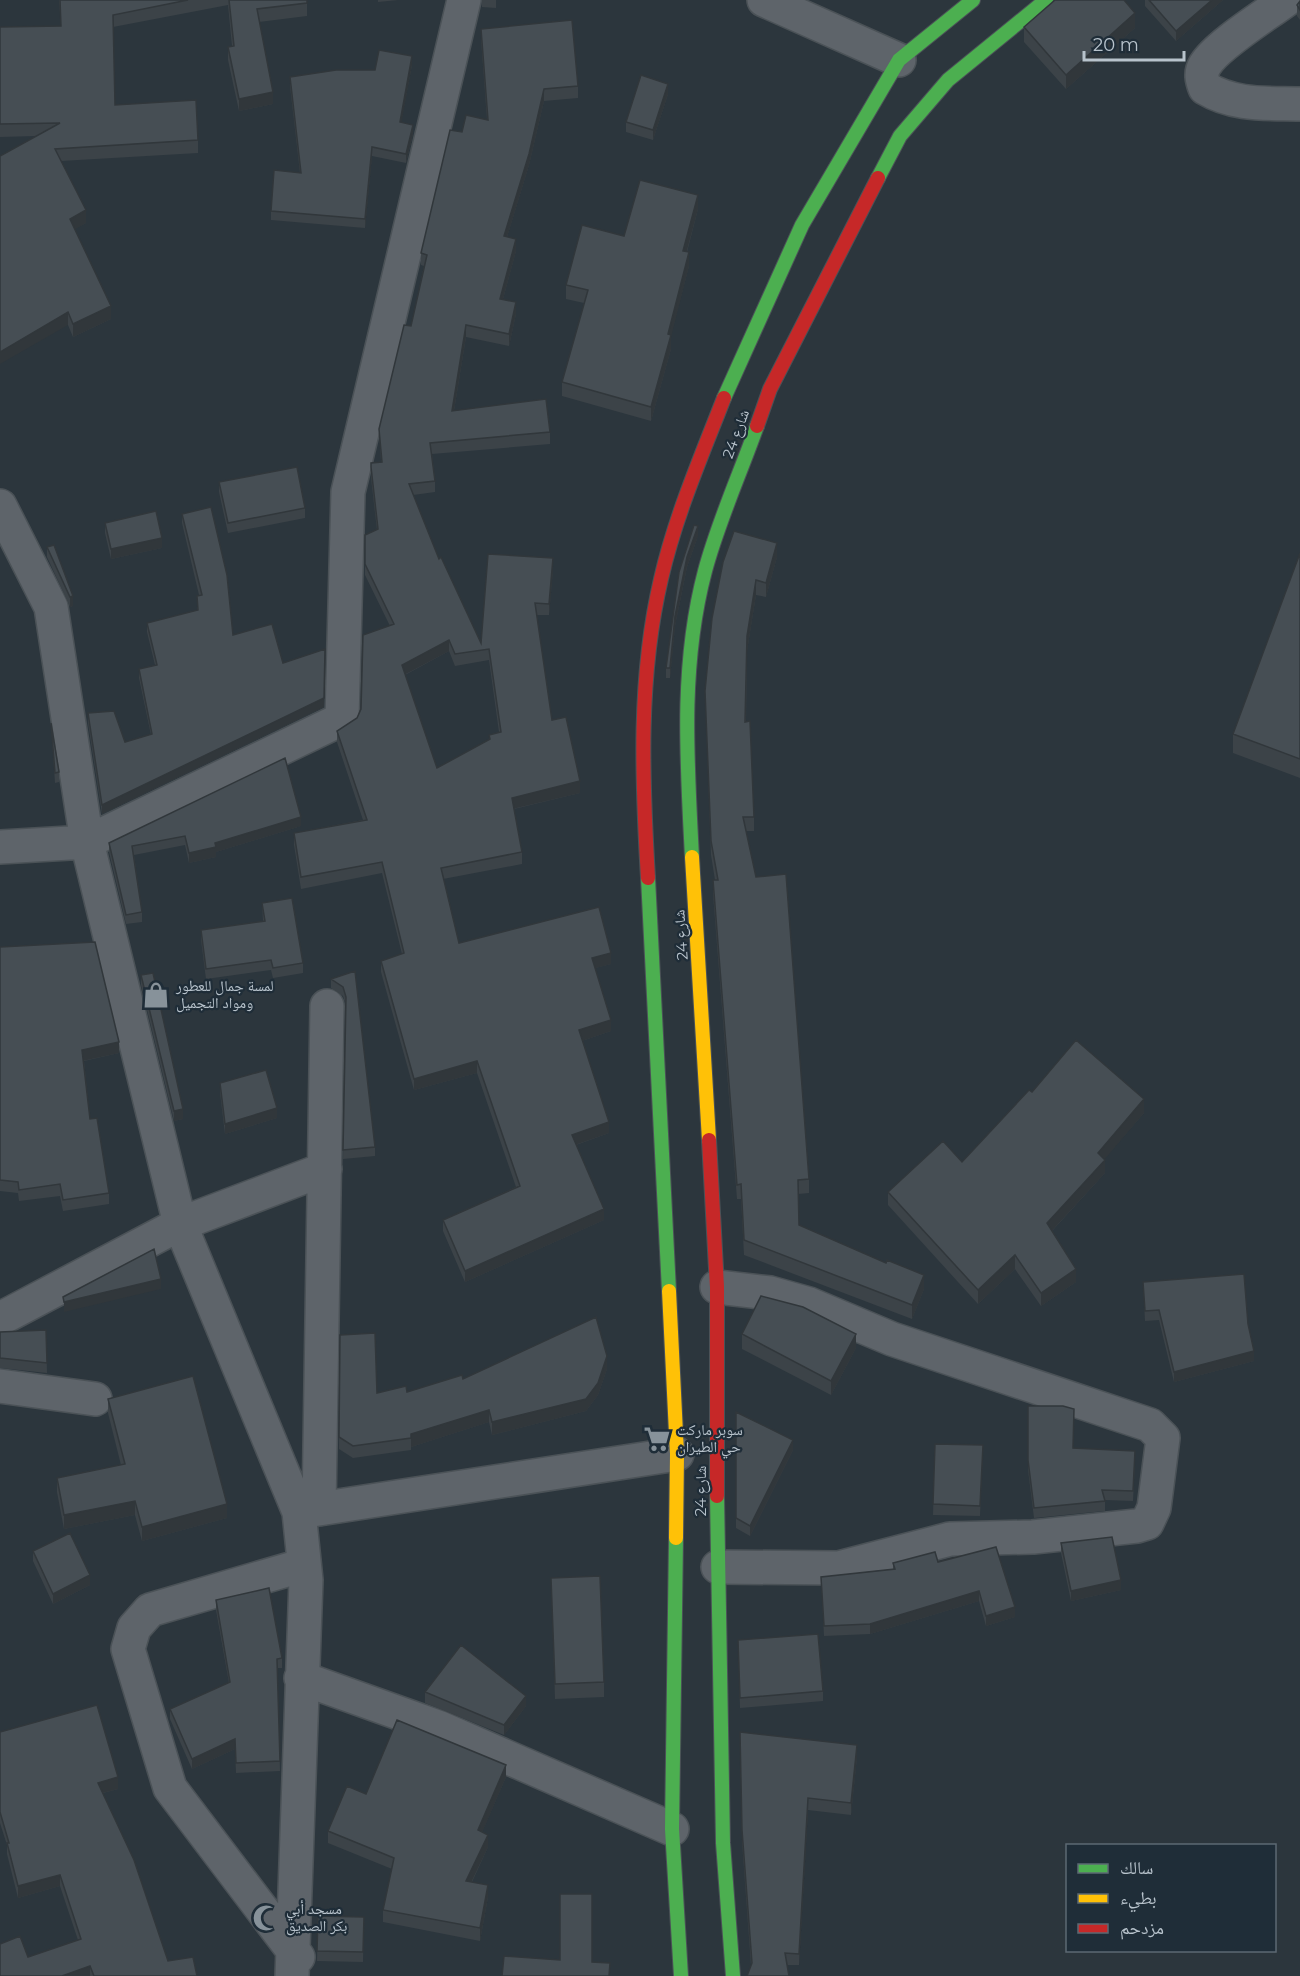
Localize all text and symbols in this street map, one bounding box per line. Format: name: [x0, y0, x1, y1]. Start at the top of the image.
scale bar: [1084, 24, 1184, 62]
text: 20 m: [1093, 34, 1139, 56]
street label: شارع 24: [718, 407, 754, 461]
street label: شارع 24: [669, 909, 693, 961]
place label: لمسة جمال للعطور ومواد التجميل: [175, 976, 274, 1013]
shop icon: لمسة جمال للعطور ومواد التجميل: [141, 980, 171, 1010]
place label: سوبر ماركت حي الطيران: [677, 1420, 743, 1459]
supermarket icon: سوبر ماركت حي الطيران: [642, 1424, 672, 1454]
street label: شارع 24: [691, 1466, 711, 1516]
legend: [1066, 1844, 1276, 1952]
text: سالك: [1120, 1857, 1153, 1879]
text: بطيء: [1120, 1887, 1157, 1913]
place label: مسجد أبي بكر الصديق: [286, 1899, 347, 1936]
mosque icon: مسجد أبي بكر الصديق: [251, 1903, 281, 1933]
text: مزدحم: [1120, 1917, 1164, 1940]

